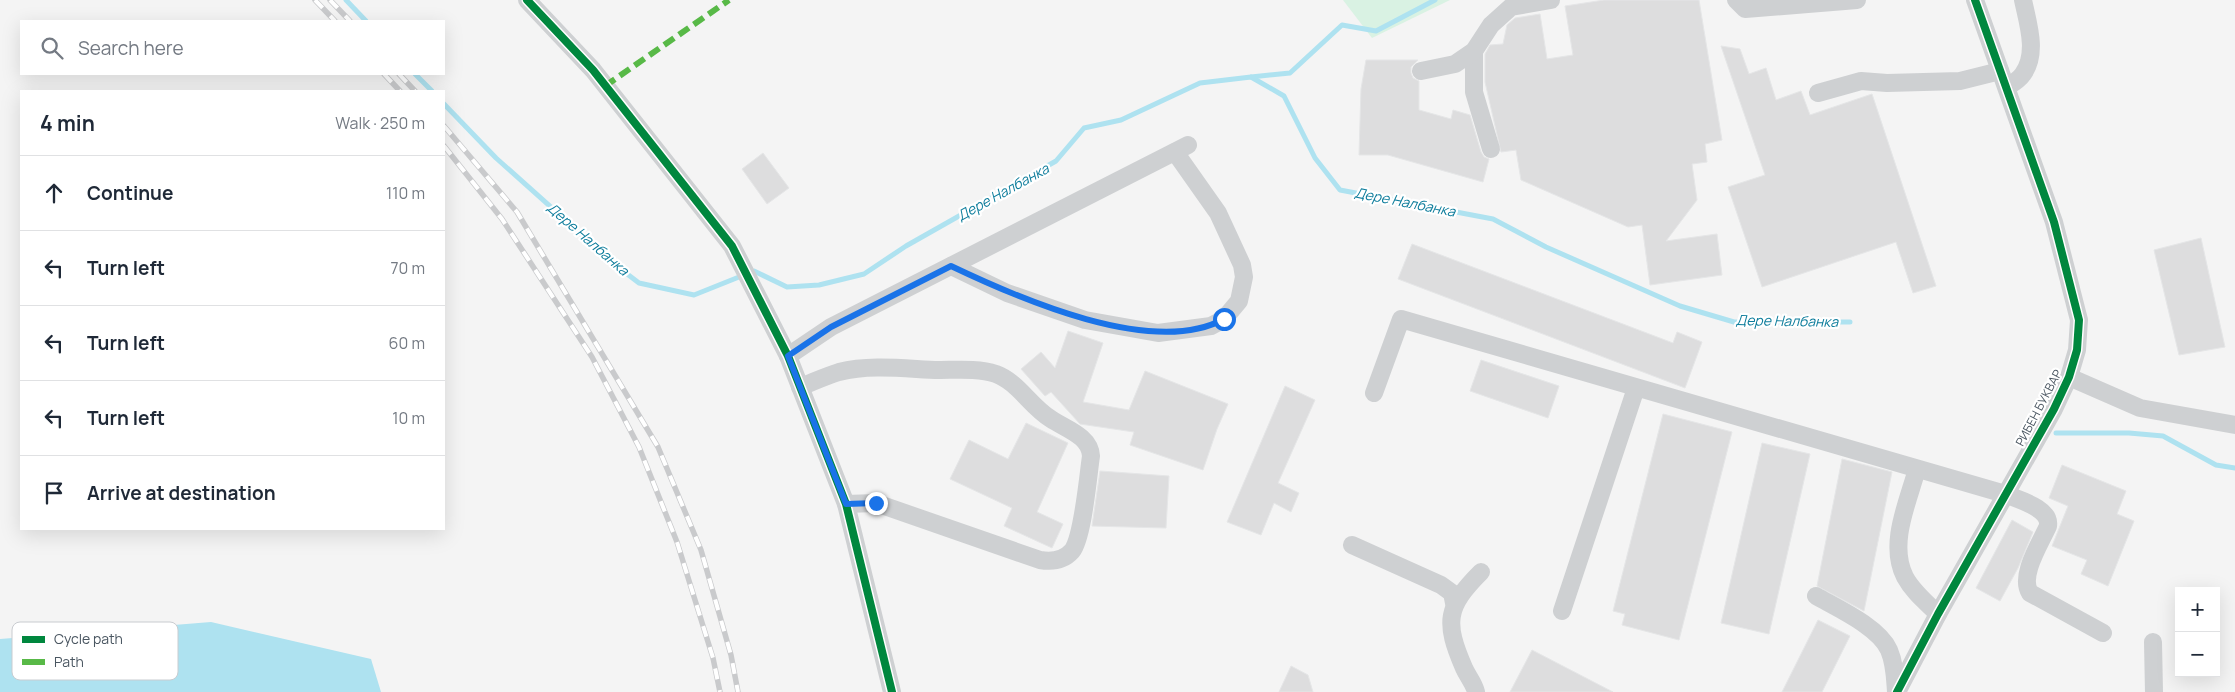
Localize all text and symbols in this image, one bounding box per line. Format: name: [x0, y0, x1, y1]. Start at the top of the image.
search box: [20, 20, 445, 75]
icon: search: [38, 34, 66, 62]
text: Search here: [78, 35, 184, 61]
text: 4 min: [40, 109, 95, 137]
text: Walk · 250 m: [335, 112, 425, 134]
water label: Дере Налбанка: [953, 158, 1053, 225]
icon: ahead: [40, 179, 68, 207]
text: Continue: [87, 180, 173, 206]
text: 110 m: [386, 182, 425, 204]
water label: Дере Налбанка: [1353, 182, 1458, 221]
water label: Дере Налбанка: [544, 198, 634, 280]
icon: left: [40, 254, 68, 282]
text: Turn left: [87, 255, 165, 281]
text: 70 m: [390, 257, 425, 279]
route start: [1213, 308, 1236, 331]
water label: Дере Налбанка: [1736, 310, 1839, 331]
icon: left: [40, 329, 68, 357]
text: Turn left: [87, 330, 165, 356]
text: 60 m: [389, 332, 425, 354]
street label: РИБЕН БУКВАР: [2011, 367, 2066, 449]
icon: left: [40, 404, 68, 432]
text: Turn left: [87, 405, 165, 431]
text: 10 m: [392, 407, 425, 429]
icon: arrive: [40, 479, 68, 507]
text: Arrive at destination: [87, 480, 276, 506]
route end: [865, 492, 888, 515]
map controls: [2175, 587, 2220, 677]
button: +: [2175, 587, 2220, 632]
legend: [12, 622, 178, 680]
text: Cycle path: [54, 629, 123, 648]
button: −: [2175, 632, 2220, 677]
text: Path: [54, 652, 84, 671]

